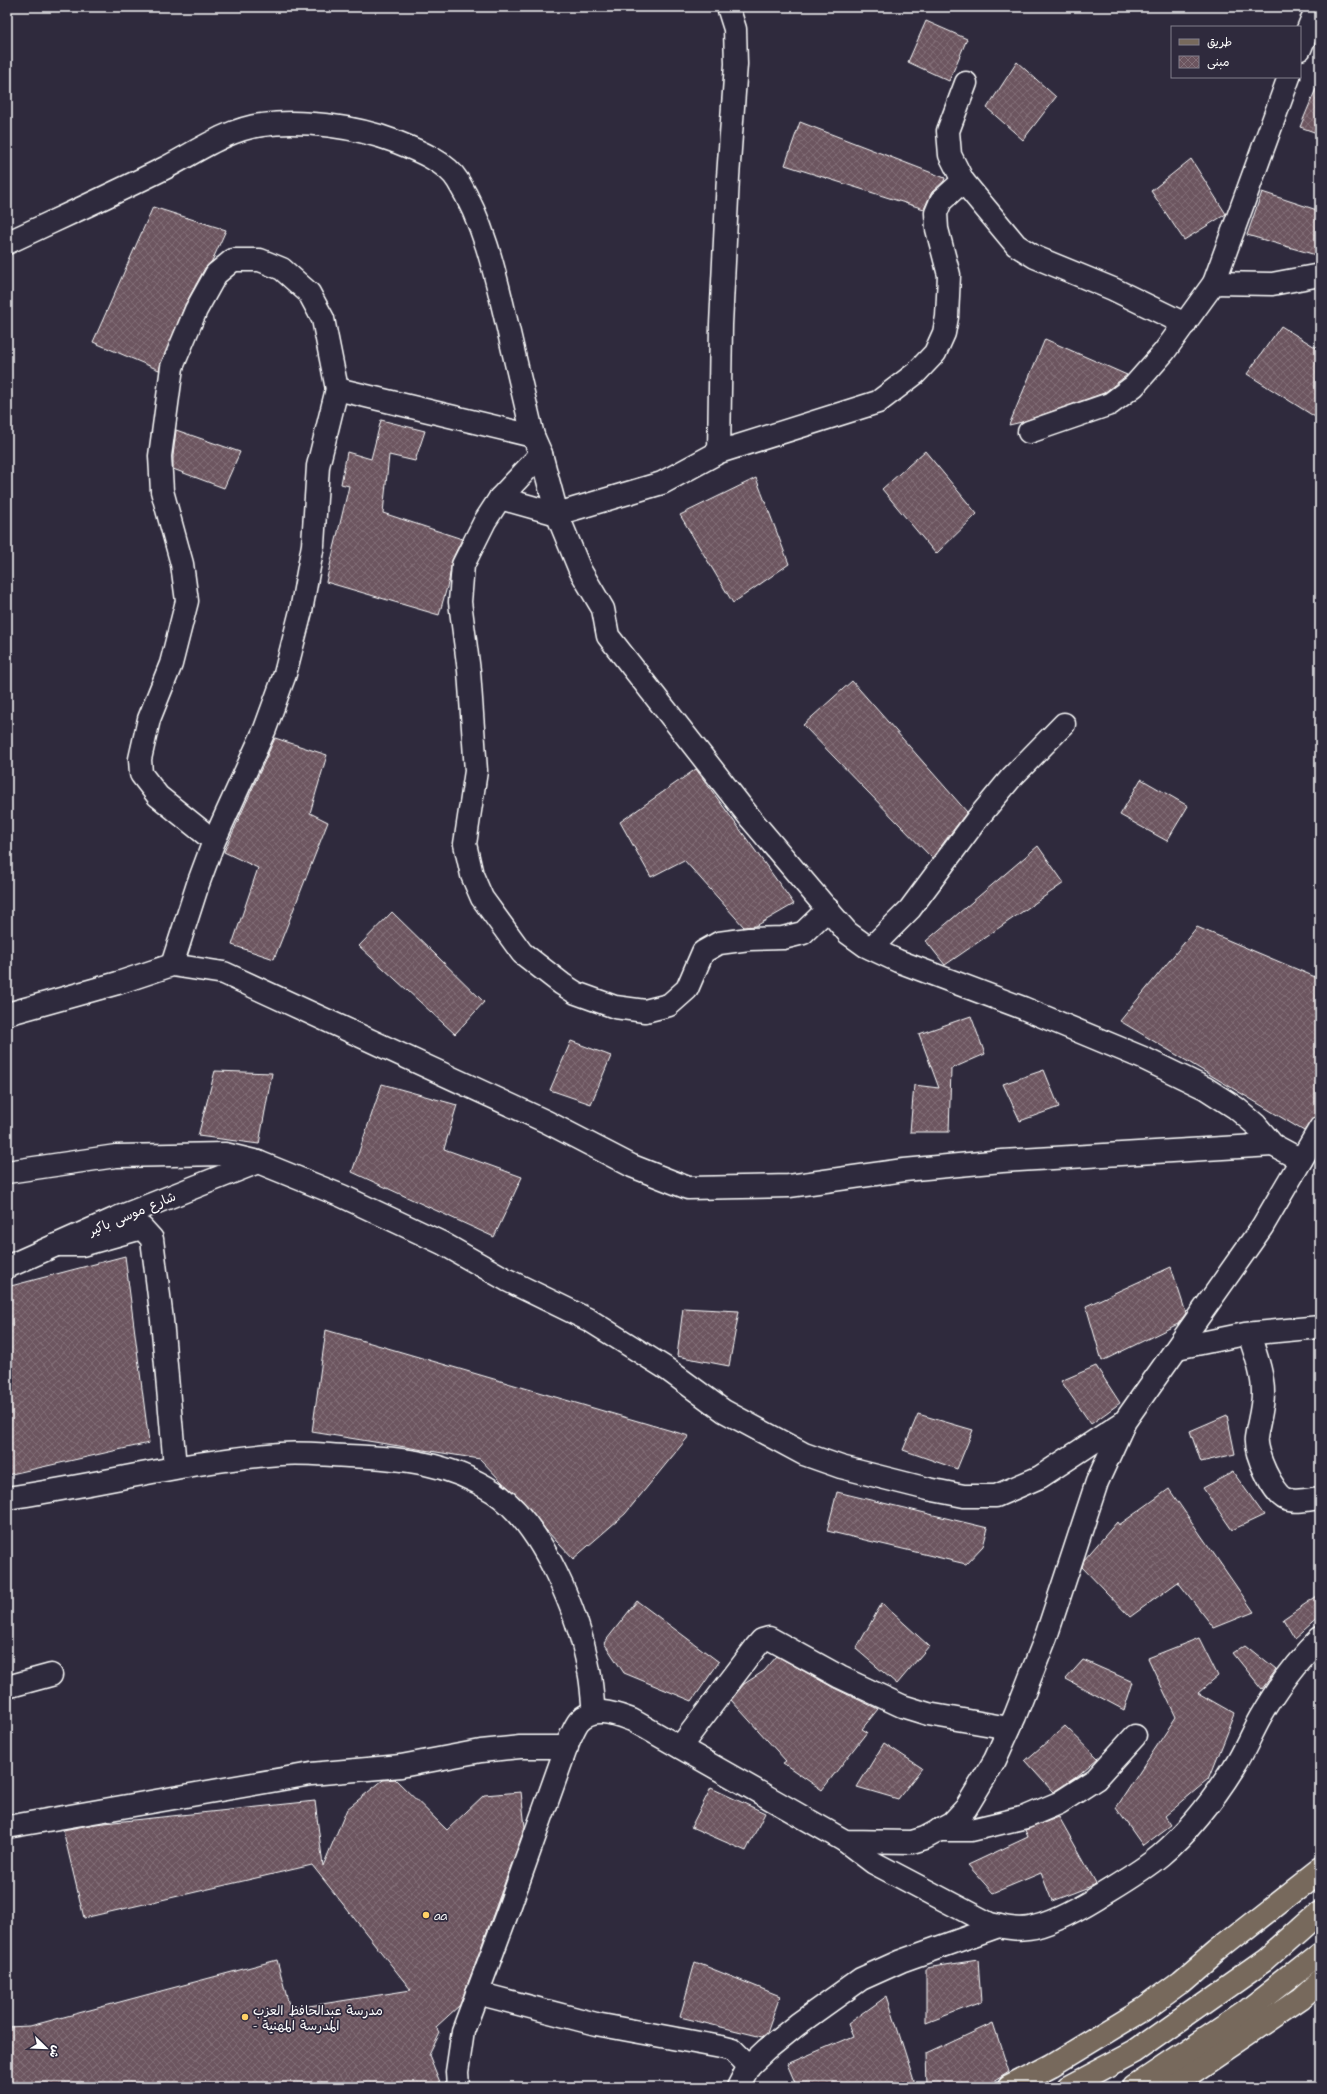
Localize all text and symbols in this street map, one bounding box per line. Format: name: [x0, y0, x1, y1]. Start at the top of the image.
legend: [1171, 26, 1301, 78]
text: طريق: [1207, 34, 1232, 51]
text: مبنى: [1207, 54, 1230, 71]
street label: شارع موسى باكير: [85, 1188, 179, 1241]
place label: aa: [434, 1907, 448, 1925]
marker: aa: [421, 1910, 431, 1920]
place label: مدرسة عبدالحافظ العزب - المدرسة المهنية: [253, 2002, 383, 2035]
marker: مدرسة عبدالحافظ العزب - المدرسة المهنية: [240, 2012, 250, 2022]
north arrow: [26, 2028, 66, 2068]
text: ش: [45, 2043, 64, 2060]

